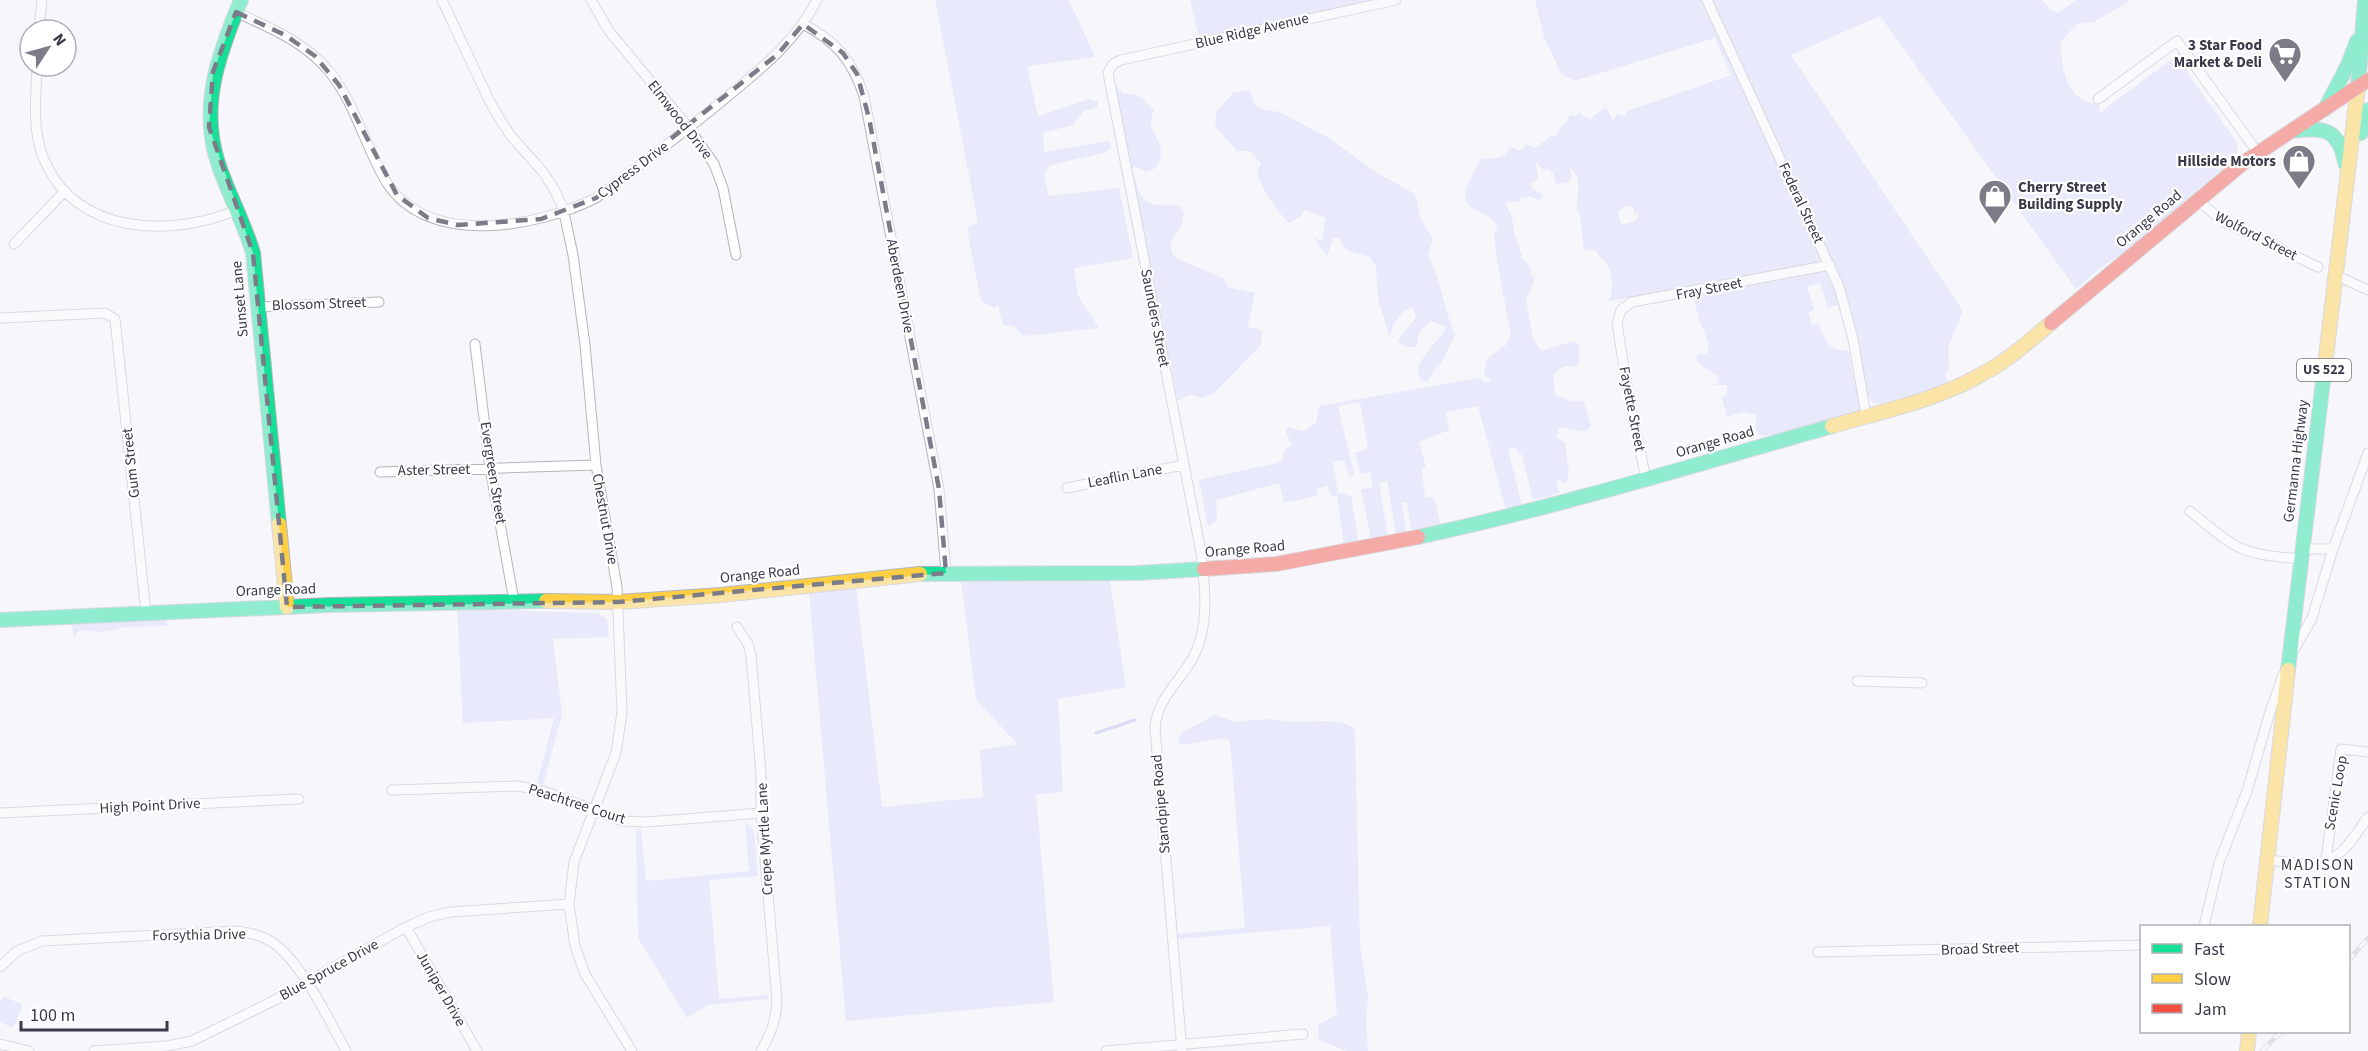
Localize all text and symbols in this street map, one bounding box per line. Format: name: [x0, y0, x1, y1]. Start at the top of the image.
street label: Blue Ridge Avenue: [1193, 8, 1311, 54]
north arrow: [18, 18, 78, 78]
text: N: [47, 29, 71, 51]
place label: 3 Star Food Market & Deli: [2174, 35, 2262, 73]
supermarket icon: 3 Star Food Market & Deli: [2267, 36, 2303, 83]
street label: Elmwood Drive: [642, 76, 718, 164]
street label: Cypress Drive: [593, 136, 673, 204]
shop icon: Hillside Motors: [2281, 143, 2317, 190]
place label: Hillside Motors: [2177, 151, 2276, 172]
street label: Federal Street: [1773, 159, 1829, 247]
place label: Cherry Street Building Supply: [2018, 177, 2123, 215]
shop icon: Cherry Street Building Supply: [1977, 178, 2013, 225]
street label: Orange Road: [2111, 185, 2187, 253]
street label: Wolford Street: [2211, 206, 2301, 266]
street label: Aberdeen Drive: [881, 237, 919, 335]
street label: Sunset Lane: [226, 260, 254, 338]
street label: Saunders Street: [1135, 267, 1175, 369]
street label: Fray Street: [1674, 272, 1744, 306]
street label: Blossom Street: [271, 292, 367, 316]
road number: US 522: [2297, 359, 2351, 381]
street label: Fayette Street: [1613, 365, 1651, 453]
street label: Germanna Highway: [2278, 399, 2314, 523]
street label: Evergreen Street: [475, 420, 511, 526]
street label: Orange Road: [1673, 421, 1757, 463]
street label: Gum Street: [117, 427, 145, 499]
street label: Leaflin Lane: [1086, 458, 1164, 494]
street label: Aster Street: [398, 459, 470, 481]
street label: Chestnut Drive: [587, 472, 623, 566]
street label: Orange Road: [1204, 535, 1286, 563]
street label: Orange Road: [719, 559, 801, 589]
street label: Orange Road: [235, 578, 317, 602]
street label: Standpipe Road: [1146, 754, 1176, 854]
street label: Scenic Loop: [2319, 754, 2353, 832]
street label: Peachtree Court: [526, 778, 628, 830]
street label: Crepe Myrtle Lane: [752, 782, 778, 896]
street label: High Point Drive: [99, 793, 201, 819]
district label: MADISON STATION: [2281, 854, 2355, 894]
street label: Forsythia Drive: [152, 924, 246, 946]
legend: [2140, 925, 2350, 1033]
street label: Blue Spruce Drive: [276, 934, 382, 1006]
street label: Broad Street: [1941, 937, 2019, 961]
text: Fast: [2194, 937, 2225, 962]
street label: Juniper Drive: [411, 947, 471, 1031]
text: Slow: [2194, 967, 2231, 992]
scale bar: [21, 994, 166, 1032]
text: Jam: [2194, 997, 2227, 1022]
text: 100 m: [30, 1003, 75, 1028]

